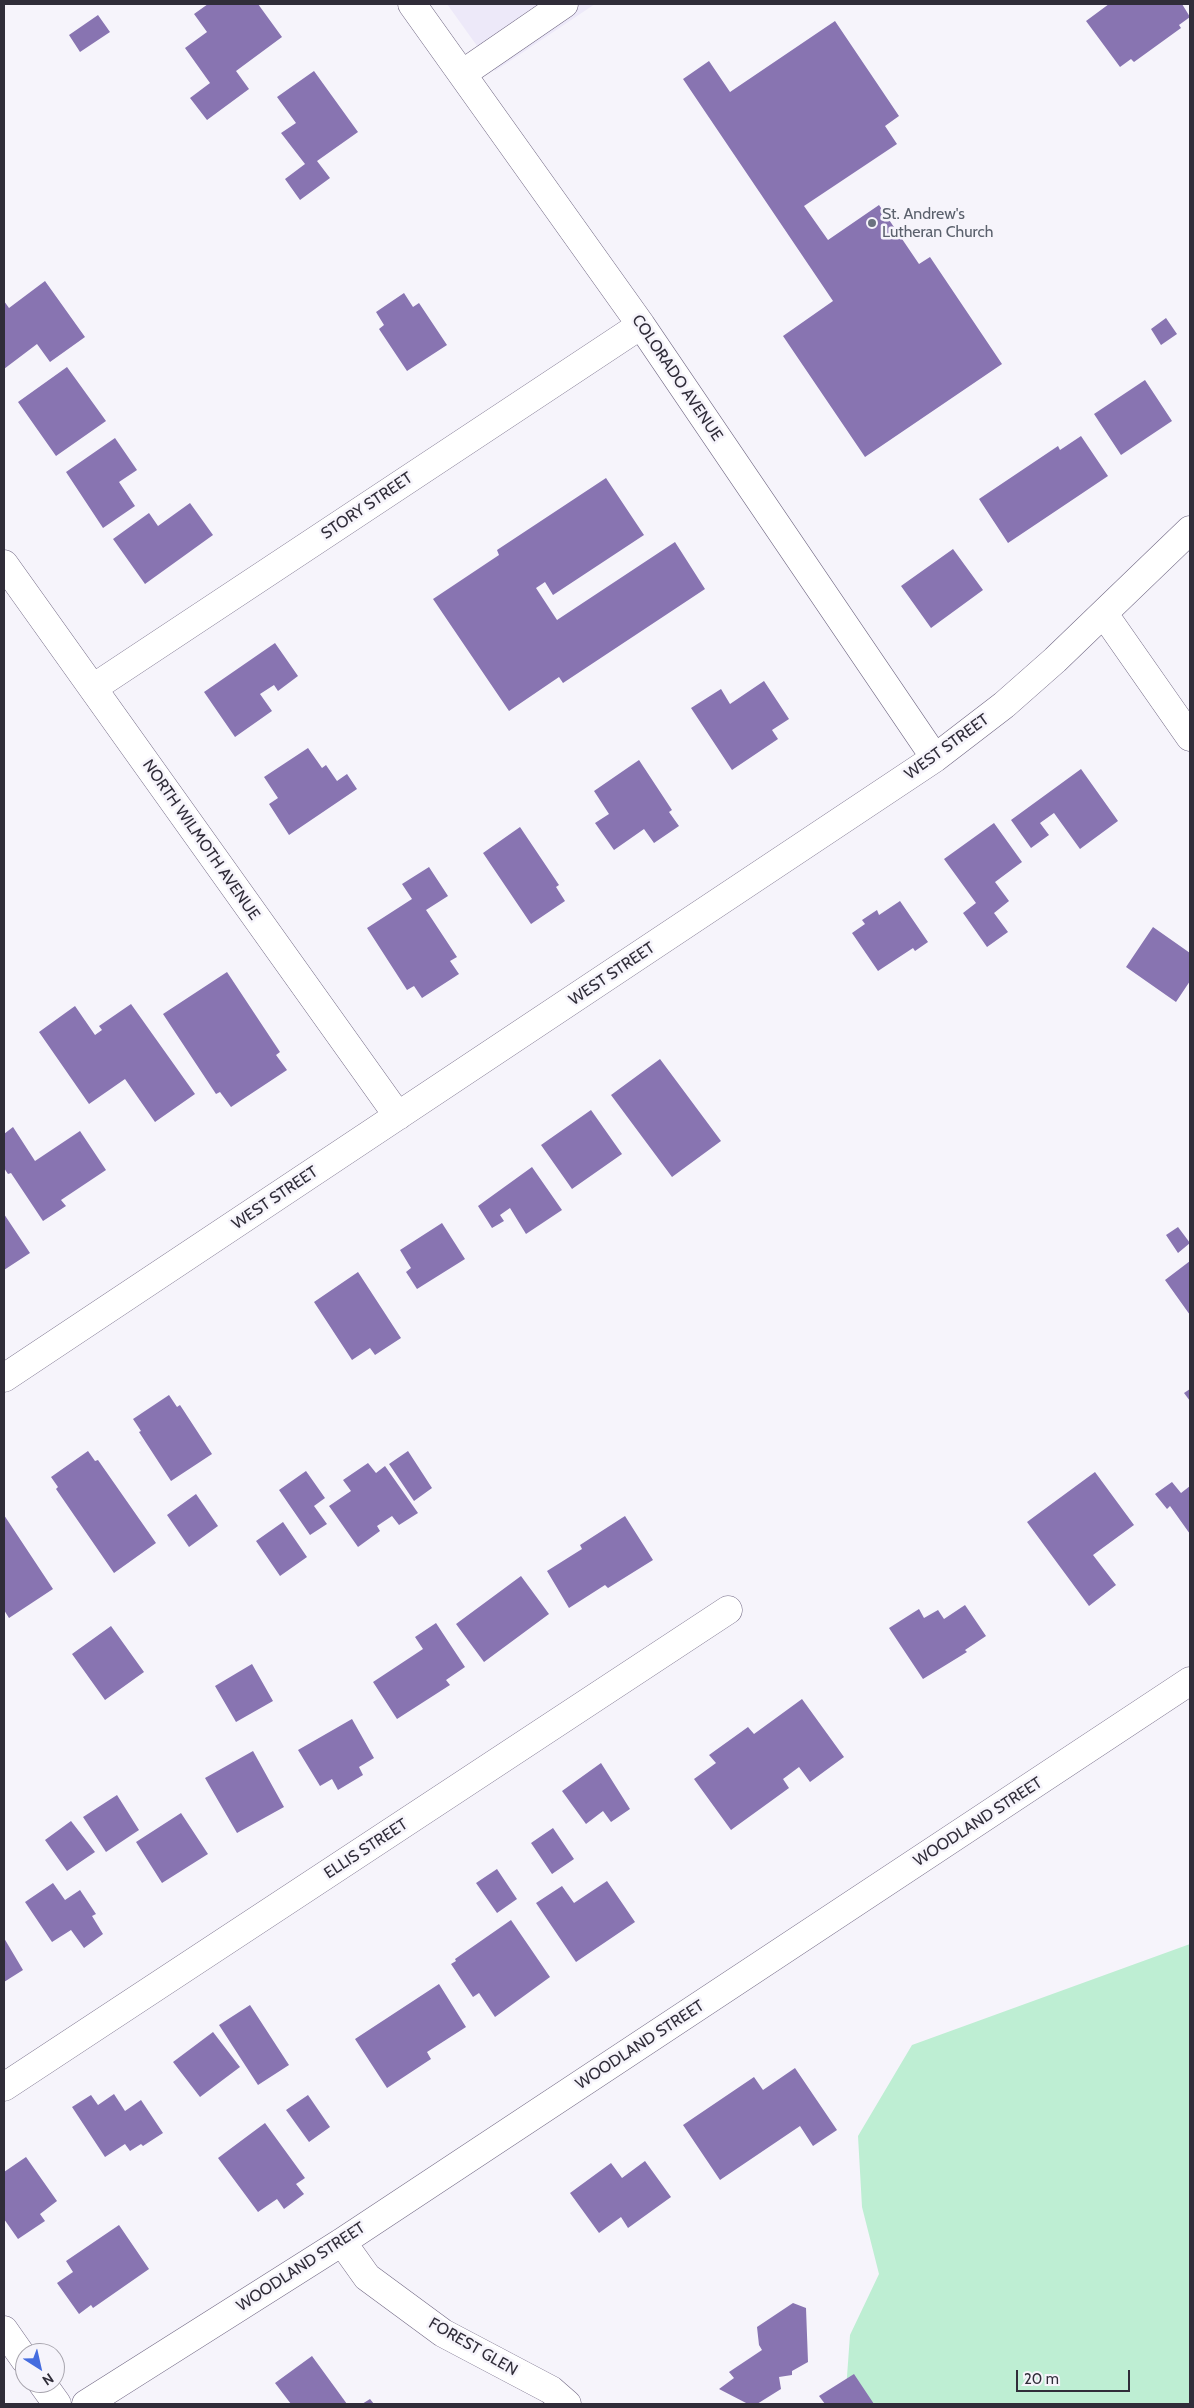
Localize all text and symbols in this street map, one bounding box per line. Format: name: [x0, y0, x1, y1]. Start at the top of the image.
place label: St. Andrew's Lutheran Church: [882, 204, 993, 242]
marker: St. Andrew's Lutheran Church: [866, 217, 878, 229]
street label: COLORADO AVENUE: [628, 311, 726, 445]
street label: STORY STREET: [318, 468, 416, 544]
street label: WEST STREET: [901, 710, 993, 784]
street label: NORTH WILMOTH AVENUE: [138, 756, 264, 924]
street label: WEST STREET: [565, 938, 659, 1010]
street label: WEST STREET: [228, 1162, 322, 1234]
street label: WOODLAND STREET: [910, 1773, 1046, 1871]
street label: ELLIS STREET: [321, 1815, 411, 1883]
street label: WOODLAND STREET: [572, 1996, 708, 2094]
street label: WOODLAND STREET: [233, 2218, 369, 2316]
street label: FOREST GLEN: [425, 2314, 521, 2380]
north arrow: [15, 2343, 65, 2393]
scale bar: [1019, 2360, 1133, 2392]
text: N: [39, 2369, 57, 2390]
text: 20 m: [1024, 2370, 1059, 2388]

